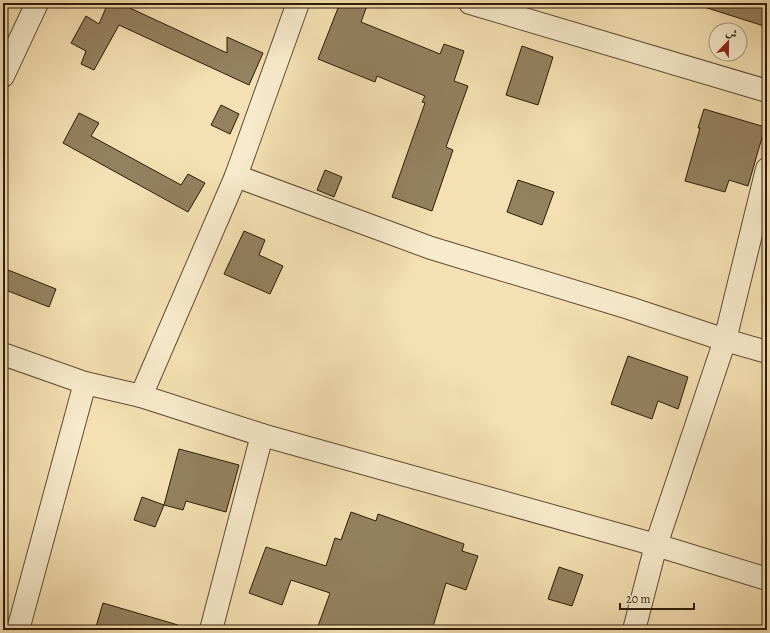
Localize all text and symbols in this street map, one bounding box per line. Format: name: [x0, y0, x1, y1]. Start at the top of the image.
north arrow: [708, 22, 748, 62]
text: ش: [724, 24, 740, 42]
scale bar: [620, 585, 694, 611]
text: 20 m: [626, 591, 650, 607]

